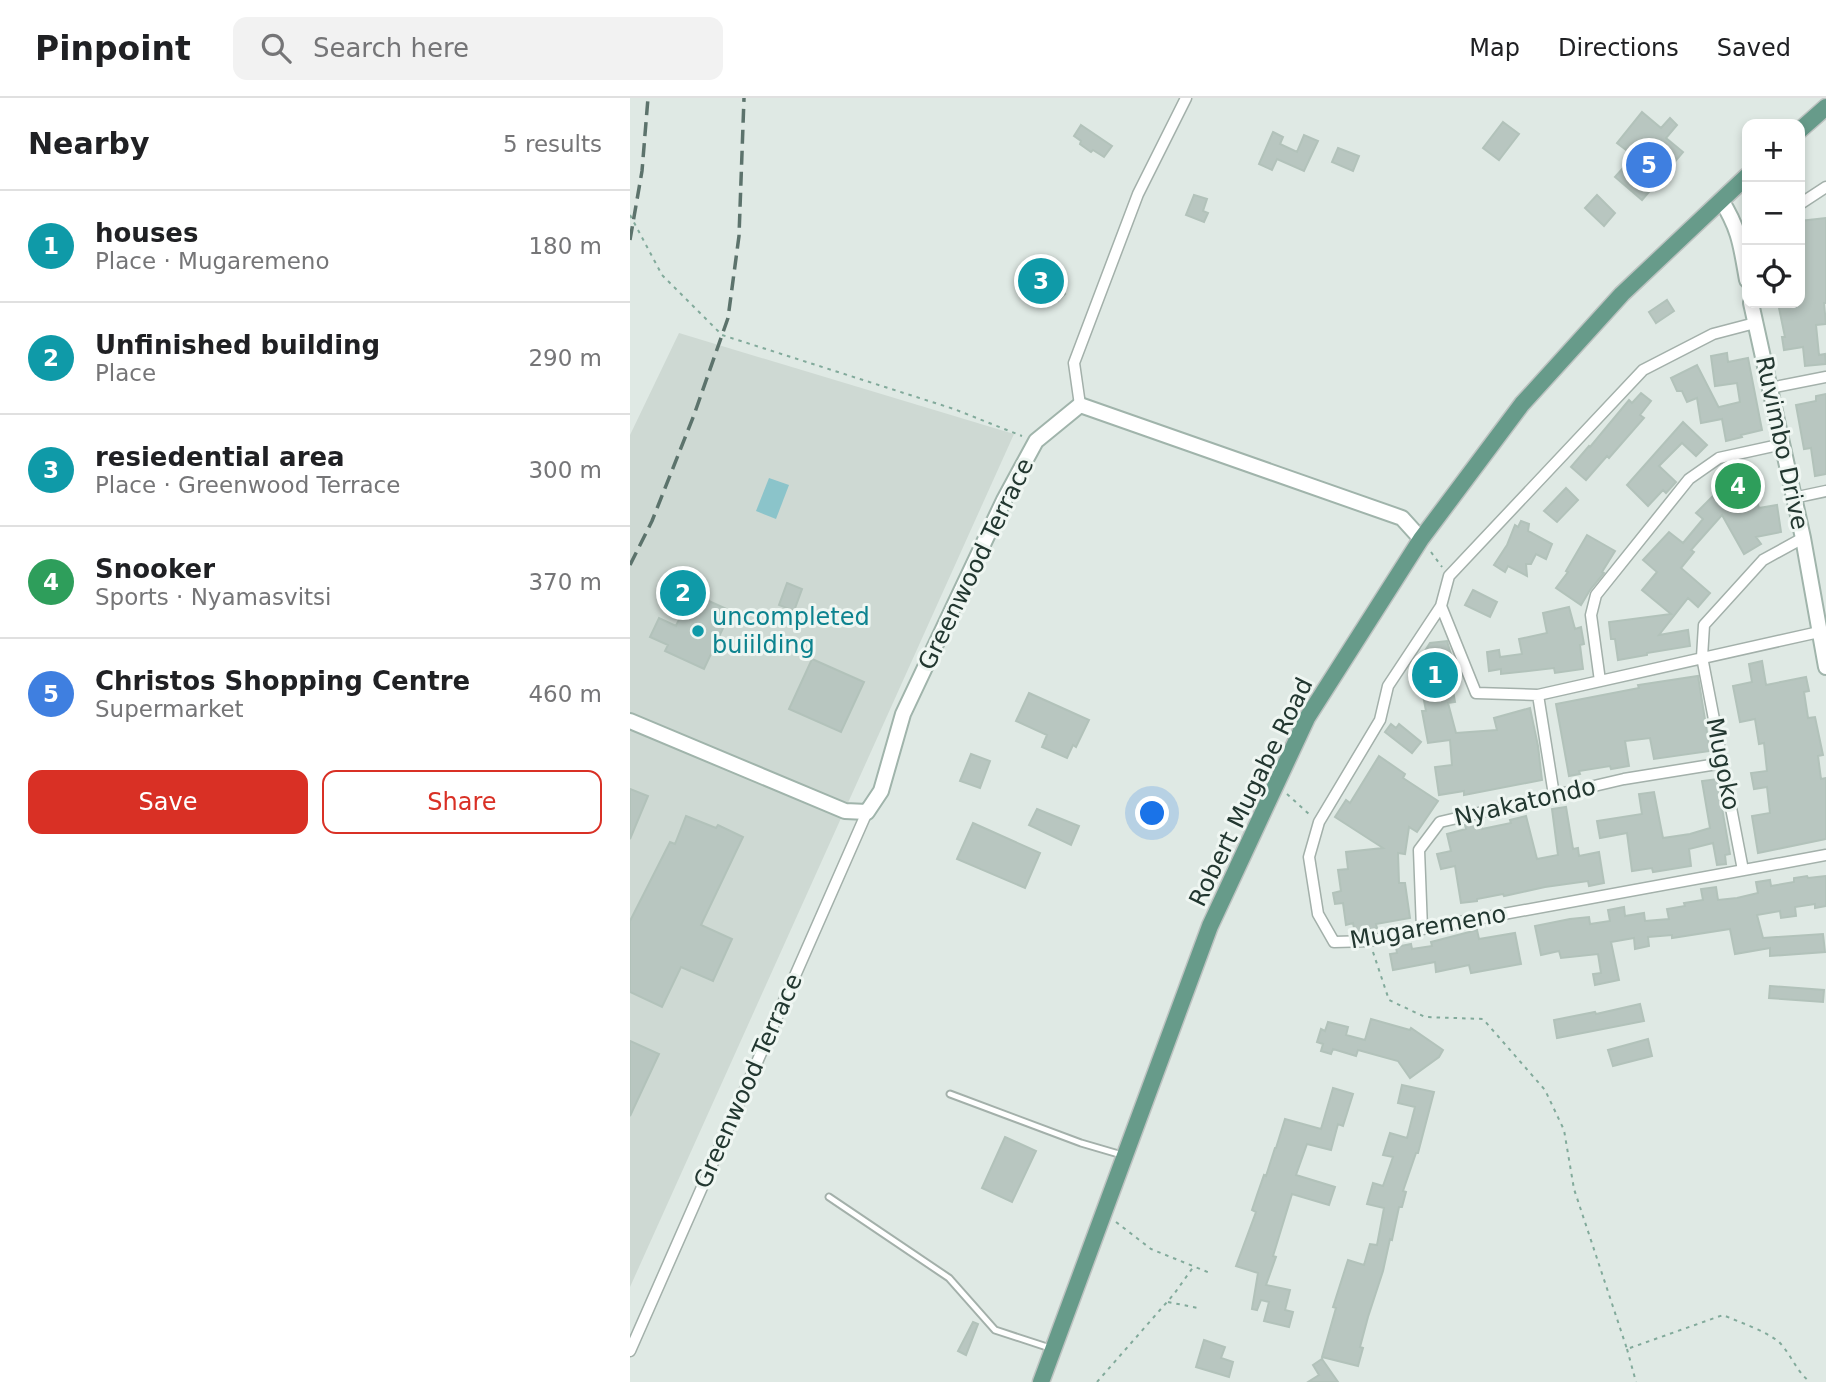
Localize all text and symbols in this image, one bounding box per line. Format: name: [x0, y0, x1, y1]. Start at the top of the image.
search box: [233, 17, 723, 80]
text: Pinpoint: [35, 29, 191, 68]
icon: search: [257, 29, 295, 67]
text: Search here: [313, 33, 469, 63]
text: Map: [1469, 34, 1520, 62]
text: Directions: [1558, 34, 1679, 62]
text: Saved: [1717, 34, 1791, 62]
map controls: [1742, 119, 1805, 308]
button: +: [1742, 119, 1805, 182]
text: Nearby: [28, 126, 150, 161]
text: 5 results: [503, 131, 602, 157]
pin: 5: [1626, 139, 1672, 191]
button: −: [1742, 182, 1805, 245]
text: houses: [95, 218, 198, 248]
text: 1: [43, 233, 59, 259]
text: 180 m: [528, 233, 602, 259]
button: locate: [1742, 245, 1805, 308]
text: Place · Mugaremeno: [95, 248, 330, 274]
pin: 3: [1018, 255, 1064, 307]
text: Unfinished building: [95, 330, 380, 360]
text: 2: [43, 345, 59, 371]
text: 290 m: [528, 345, 602, 371]
street label: Ruvimbo Drive: [1750, 354, 1814, 532]
text: Place: [95, 360, 156, 386]
text: resiedential area: [95, 442, 345, 472]
street label: Greenwood Terrace: [913, 454, 1039, 674]
text: 3: [43, 457, 59, 483]
text: 300 m: [528, 457, 602, 483]
pin: 4: [1715, 460, 1761, 512]
text: Place · Greenwood Terrace: [95, 472, 400, 498]
text: Snooker: [95, 554, 215, 584]
pin: 2: [660, 567, 706, 619]
text: 4: [43, 569, 59, 595]
text: 370 m: [528, 569, 602, 595]
text: Sports · Nyamasvitsi: [95, 584, 331, 610]
place label: uncompleted buiilding: [712, 603, 870, 659]
marker: uncompleted buiilding: [690, 623, 706, 639]
pin: 1: [1412, 649, 1458, 701]
text: Christos Shopping Centre: [95, 666, 470, 696]
street label: Robert Mugabe Road: [1183, 673, 1319, 911]
text: 5: [43, 681, 59, 707]
text: 460 m: [528, 681, 602, 707]
text: Supermarket: [95, 696, 244, 722]
street label: Mugoko: [1700, 715, 1746, 813]
button: Save: [28, 770, 308, 834]
button: Share: [322, 770, 602, 834]
street label: Nyakatondo: [1452, 772, 1598, 832]
your location: [1135, 796, 1169, 830]
street label: Mugaremeno: [1348, 899, 1508, 955]
street label: Greenwood Terrace: [688, 969, 808, 1193]

